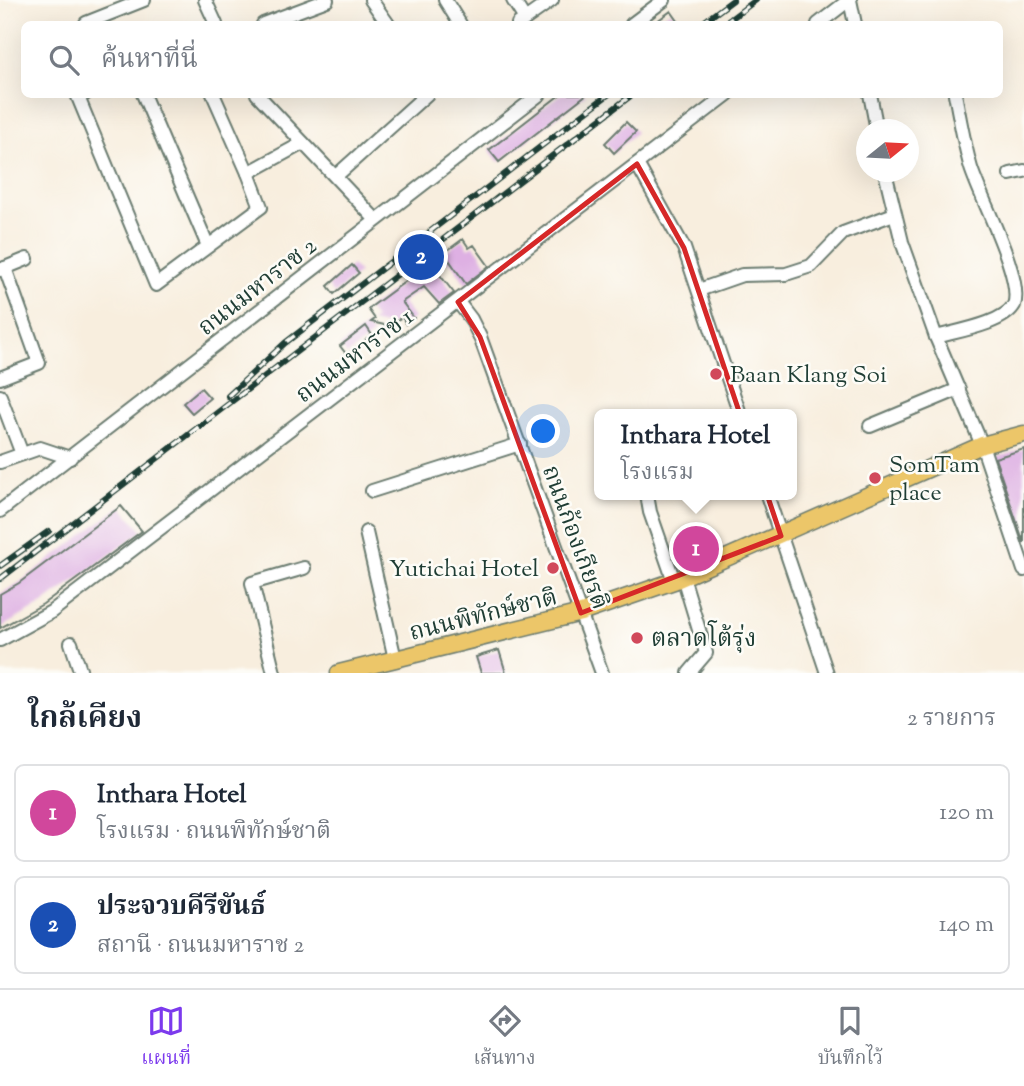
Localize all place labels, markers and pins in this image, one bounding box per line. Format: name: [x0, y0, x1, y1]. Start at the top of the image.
pin: 2: [398, 231, 444, 283]
place label: Baan Klang Soi: [730, 359, 887, 393]
marker: Baan Klang Soi: [708, 366, 724, 382]
place label: SomTam place: [889, 449, 980, 511]
marker: SomTam place: [867, 470, 883, 486]
pin: 1: [673, 523, 719, 575]
place label: Yutichai Hotel: [389, 553, 539, 587]
marker: Yutichai Hotel: [545, 560, 561, 576]
place label: ตลาดโต้รุ่ง: [651, 620, 756, 657]
marker: ตลาดโต้รุ่ง: [629, 630, 645, 646]

